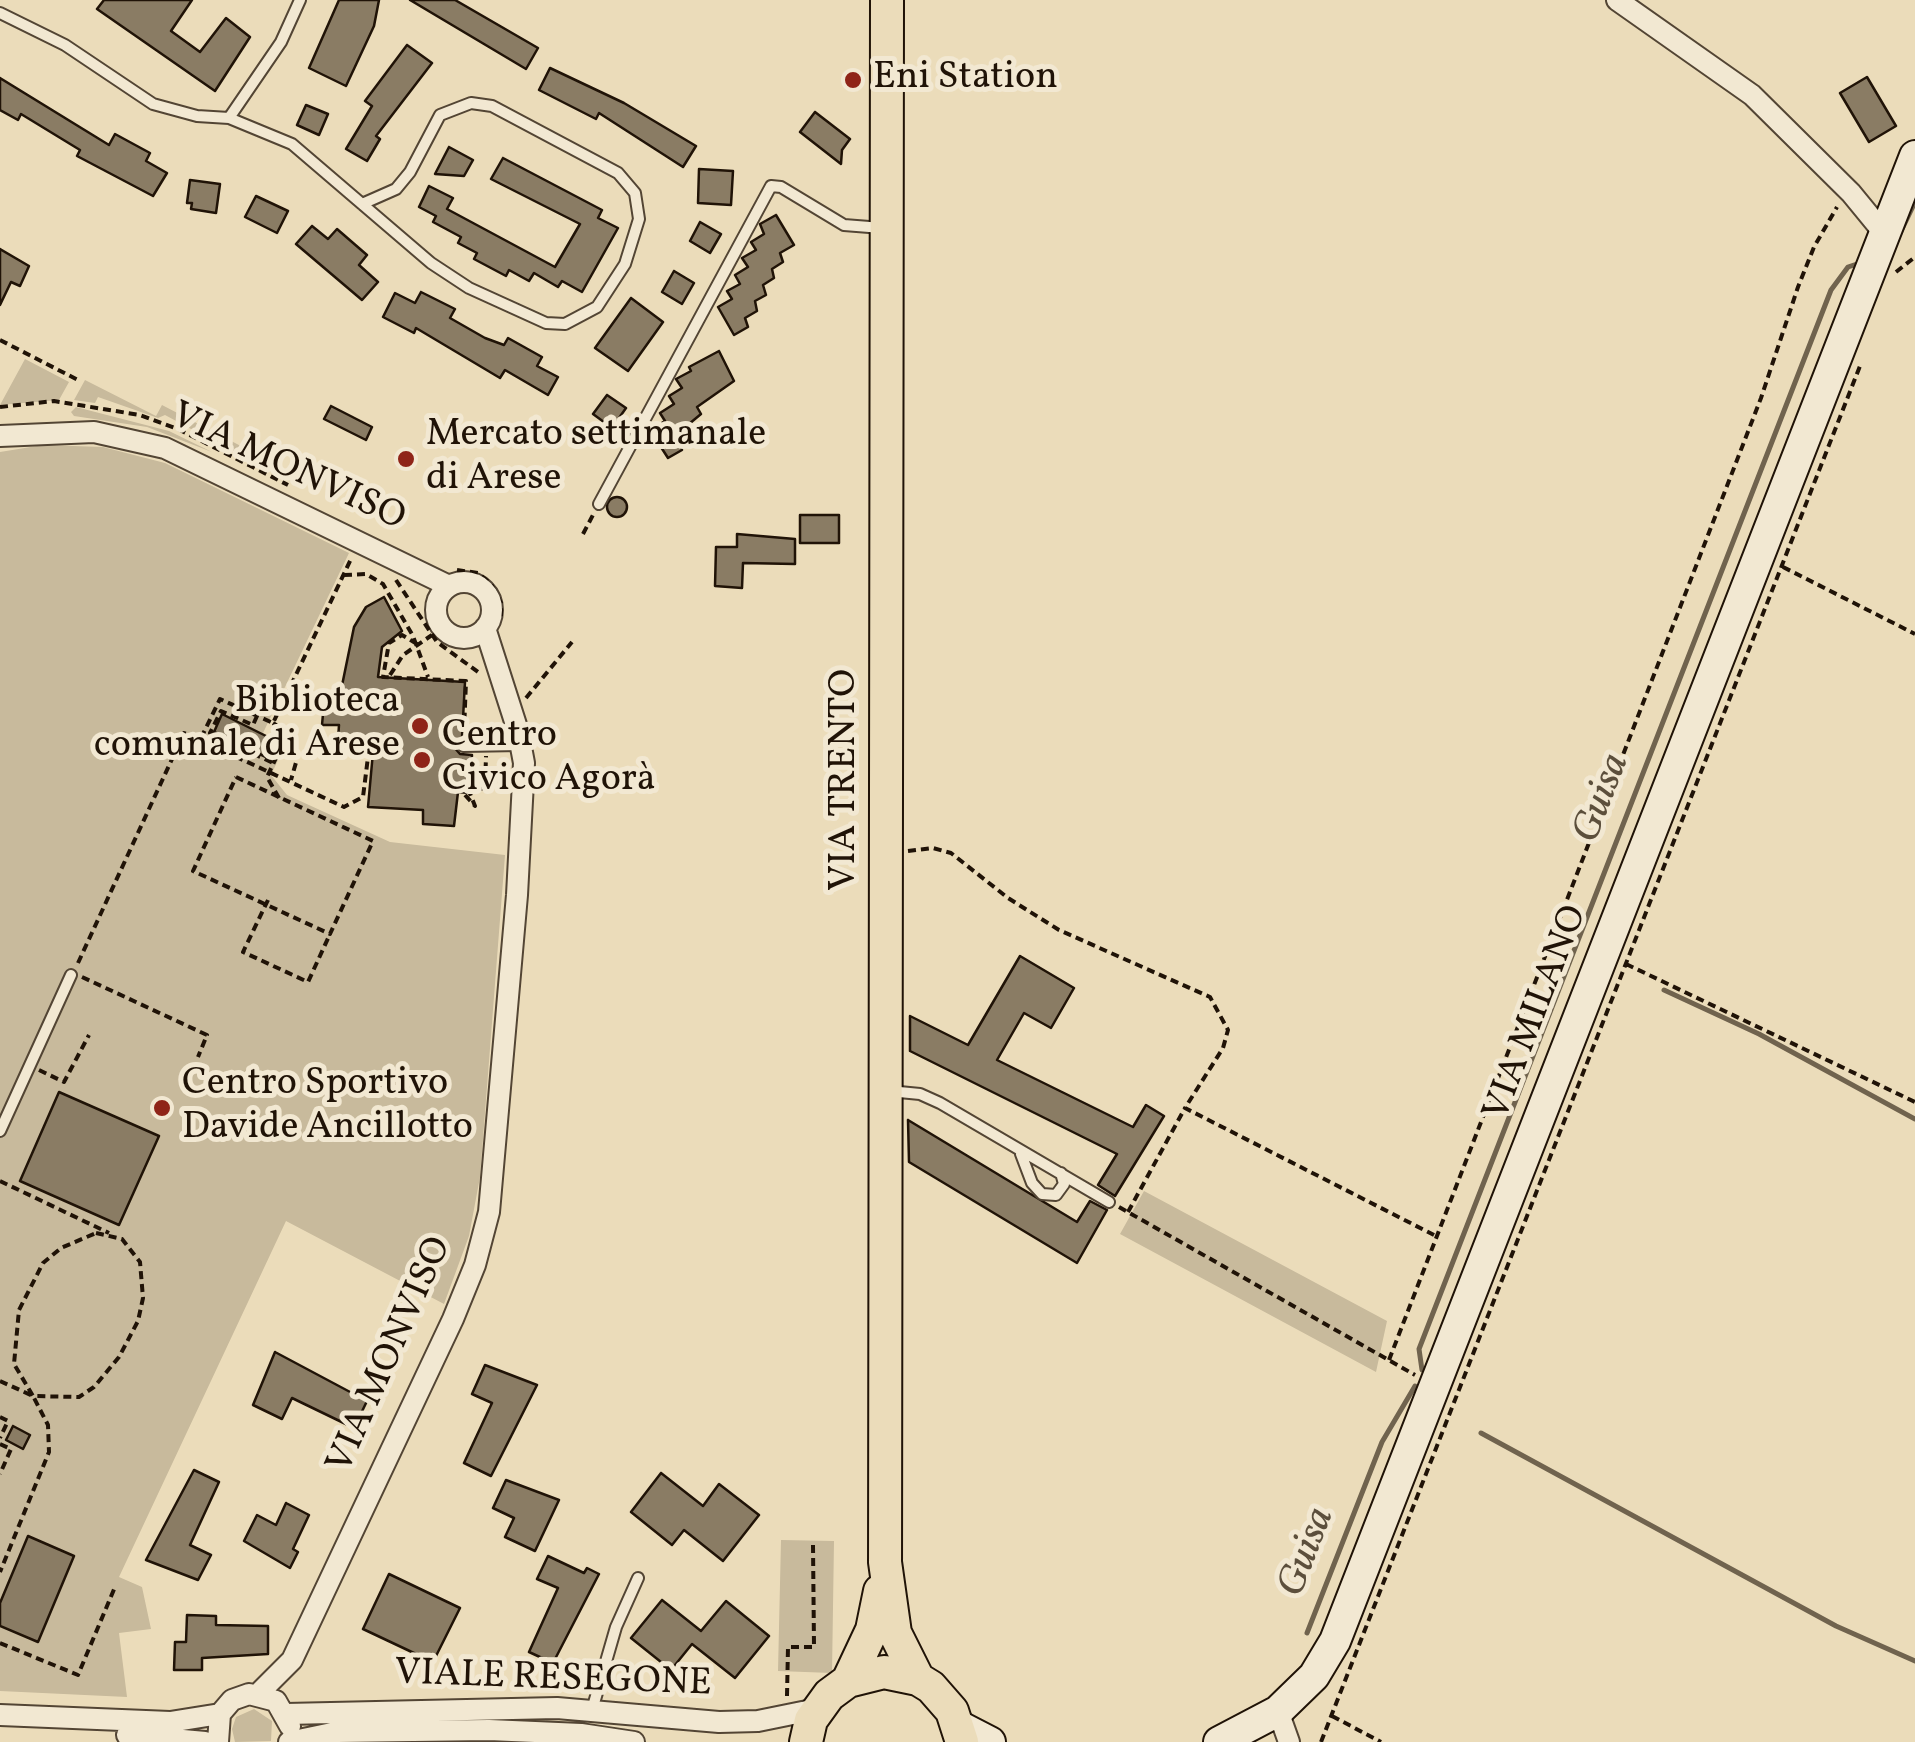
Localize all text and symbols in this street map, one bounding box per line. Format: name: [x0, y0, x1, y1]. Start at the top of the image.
place label: Eni Station: [873, 57, 1058, 103]
marker: Eni Station: [842, 69, 864, 91]
street label: VIA MONVISO: [162, 395, 412, 543]
place label: Mercato settimanale di Arese: [426, 414, 766, 504]
marker: Mercato settimanale di Arese: [395, 448, 417, 470]
street label: VIA TRENTO: [824, 669, 870, 891]
place label: Biblioteca comunale di Arese: [94, 681, 400, 771]
marker: Biblioteca comunale di Arese: [409, 715, 431, 737]
place label: Centro Civico Agorà: [442, 715, 656, 804]
water label: Guisa: [1565, 748, 1643, 850]
marker: Centro Civico Agorà: [411, 749, 433, 771]
street label: VIA MILANO: [1476, 900, 1600, 1128]
place label: Centro Sportivo Davide Ancillotto: [182, 1063, 473, 1152]
marker: Centro Sportivo Davide Ancillotto: [151, 1097, 173, 1119]
street label: VIA MONVISO: [320, 1231, 464, 1481]
water label: Guisa: [1270, 1502, 1348, 1604]
street label: VIALE RESEGONE: [394, 1653, 712, 1709]

